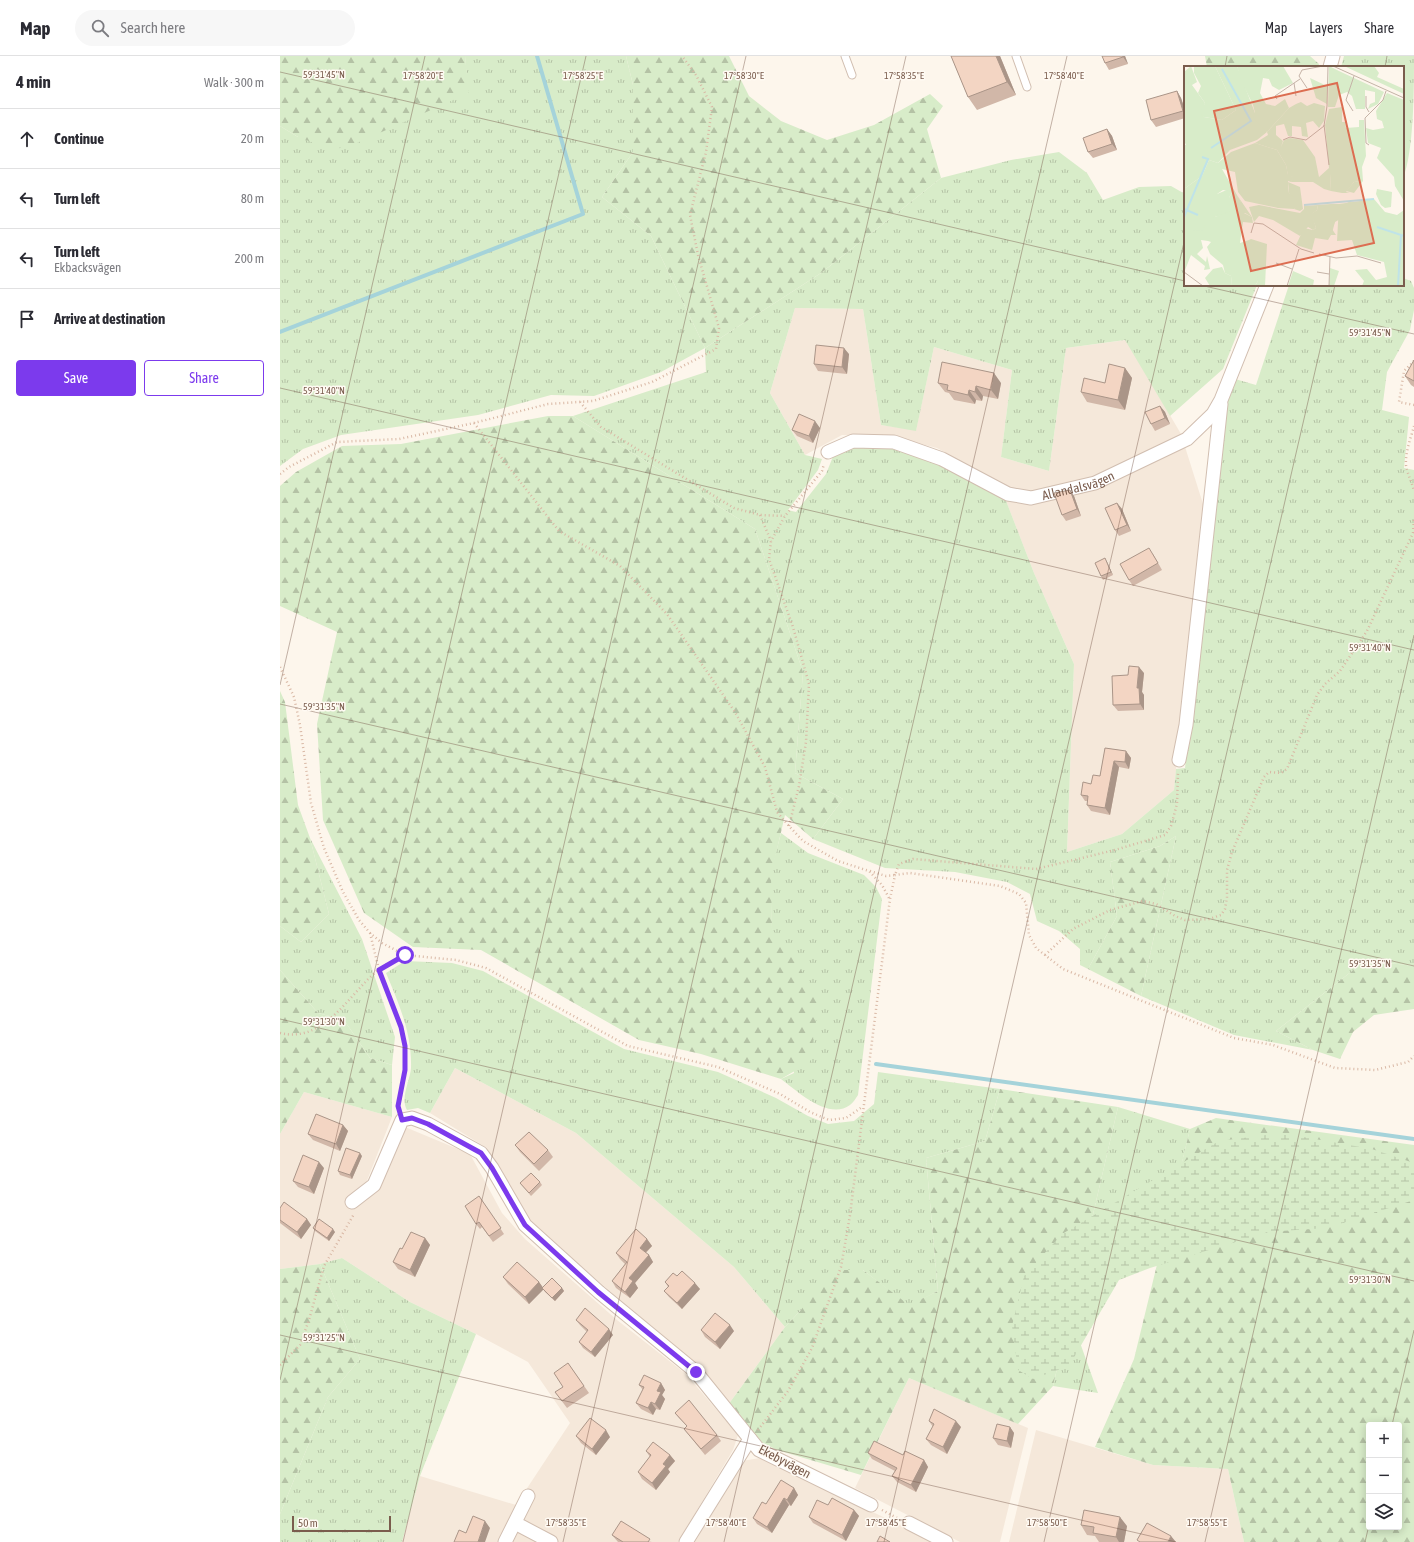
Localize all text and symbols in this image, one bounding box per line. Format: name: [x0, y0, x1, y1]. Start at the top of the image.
search box: [75, 10, 355, 46]
text: Map: [20, 17, 51, 39]
icon: search: [89, 17, 111, 39]
text: Search here: [121, 19, 185, 36]
text: Map: [1265, 20, 1287, 36]
text: Layers: [1309, 20, 1342, 36]
text: Share: [1364, 20, 1394, 36]
inset map: [1184, 66, 1404, 286]
text: 59°31'45"N: [303, 69, 345, 80]
text: 17°58'20"E: [403, 70, 444, 81]
text: 17°58'25"E: [563, 70, 604, 81]
text: 17°58'30"E: [724, 70, 765, 81]
text: 17°58'35"E: [884, 70, 925, 81]
text: 17°58'40"E: [1044, 70, 1085, 81]
text: 4 min: [16, 72, 51, 92]
text: Walk · 300 m: [204, 75, 264, 90]
icon: ahead: [16, 128, 38, 150]
text: Continue: [54, 130, 104, 147]
text: 20 m: [241, 131, 264, 146]
icon: left: [16, 188, 38, 210]
text: Turn left: [54, 190, 100, 207]
text: 80 m: [241, 191, 264, 206]
text: Turn left: [54, 243, 100, 260]
icon: left: [16, 248, 38, 270]
text: 200 m: [235, 251, 264, 266]
text: Ekbacksvägen: [54, 260, 121, 275]
icon: arrive: [16, 308, 38, 330]
text: Arrive at destination: [54, 310, 165, 327]
text: 59°31'45"N: [1349, 327, 1391, 338]
button: Save: [16, 360, 136, 396]
button: Share: [144, 360, 264, 396]
text: 59°31'40"N: [303, 385, 345, 396]
street label: Allandalsvägen: [1040, 468, 1117, 503]
text: 59°31'40"N: [1349, 642, 1391, 653]
text: 59°31'35"N: [303, 701, 345, 712]
route start: [396, 946, 414, 964]
text: 59°31'35"N: [1349, 958, 1391, 969]
text: 59°31'30"N: [303, 1016, 345, 1027]
text: 59°31'30"N: [1349, 1274, 1391, 1285]
text: 59°31'25"N: [303, 1332, 345, 1343]
route end: [687, 1363, 705, 1381]
map controls: [1366, 1422, 1402, 1530]
button: +: [1366, 1422, 1402, 1458]
street label: Ekebyvägen: [756, 1441, 813, 1481]
button: −: [1366, 1458, 1402, 1494]
button: layers: [1366, 1494, 1402, 1530]
scale bar: [292, 1514, 391, 1533]
text: 50 m: [298, 1517, 318, 1529]
text: 17°58'35"E: [546, 1517, 587, 1528]
text: 17°58'40"E: [706, 1517, 747, 1528]
text: 17°58'45"E: [866, 1517, 907, 1528]
text: 17°58'50"E: [1027, 1517, 1068, 1528]
text: 17°58'55"E: [1187, 1517, 1228, 1528]

